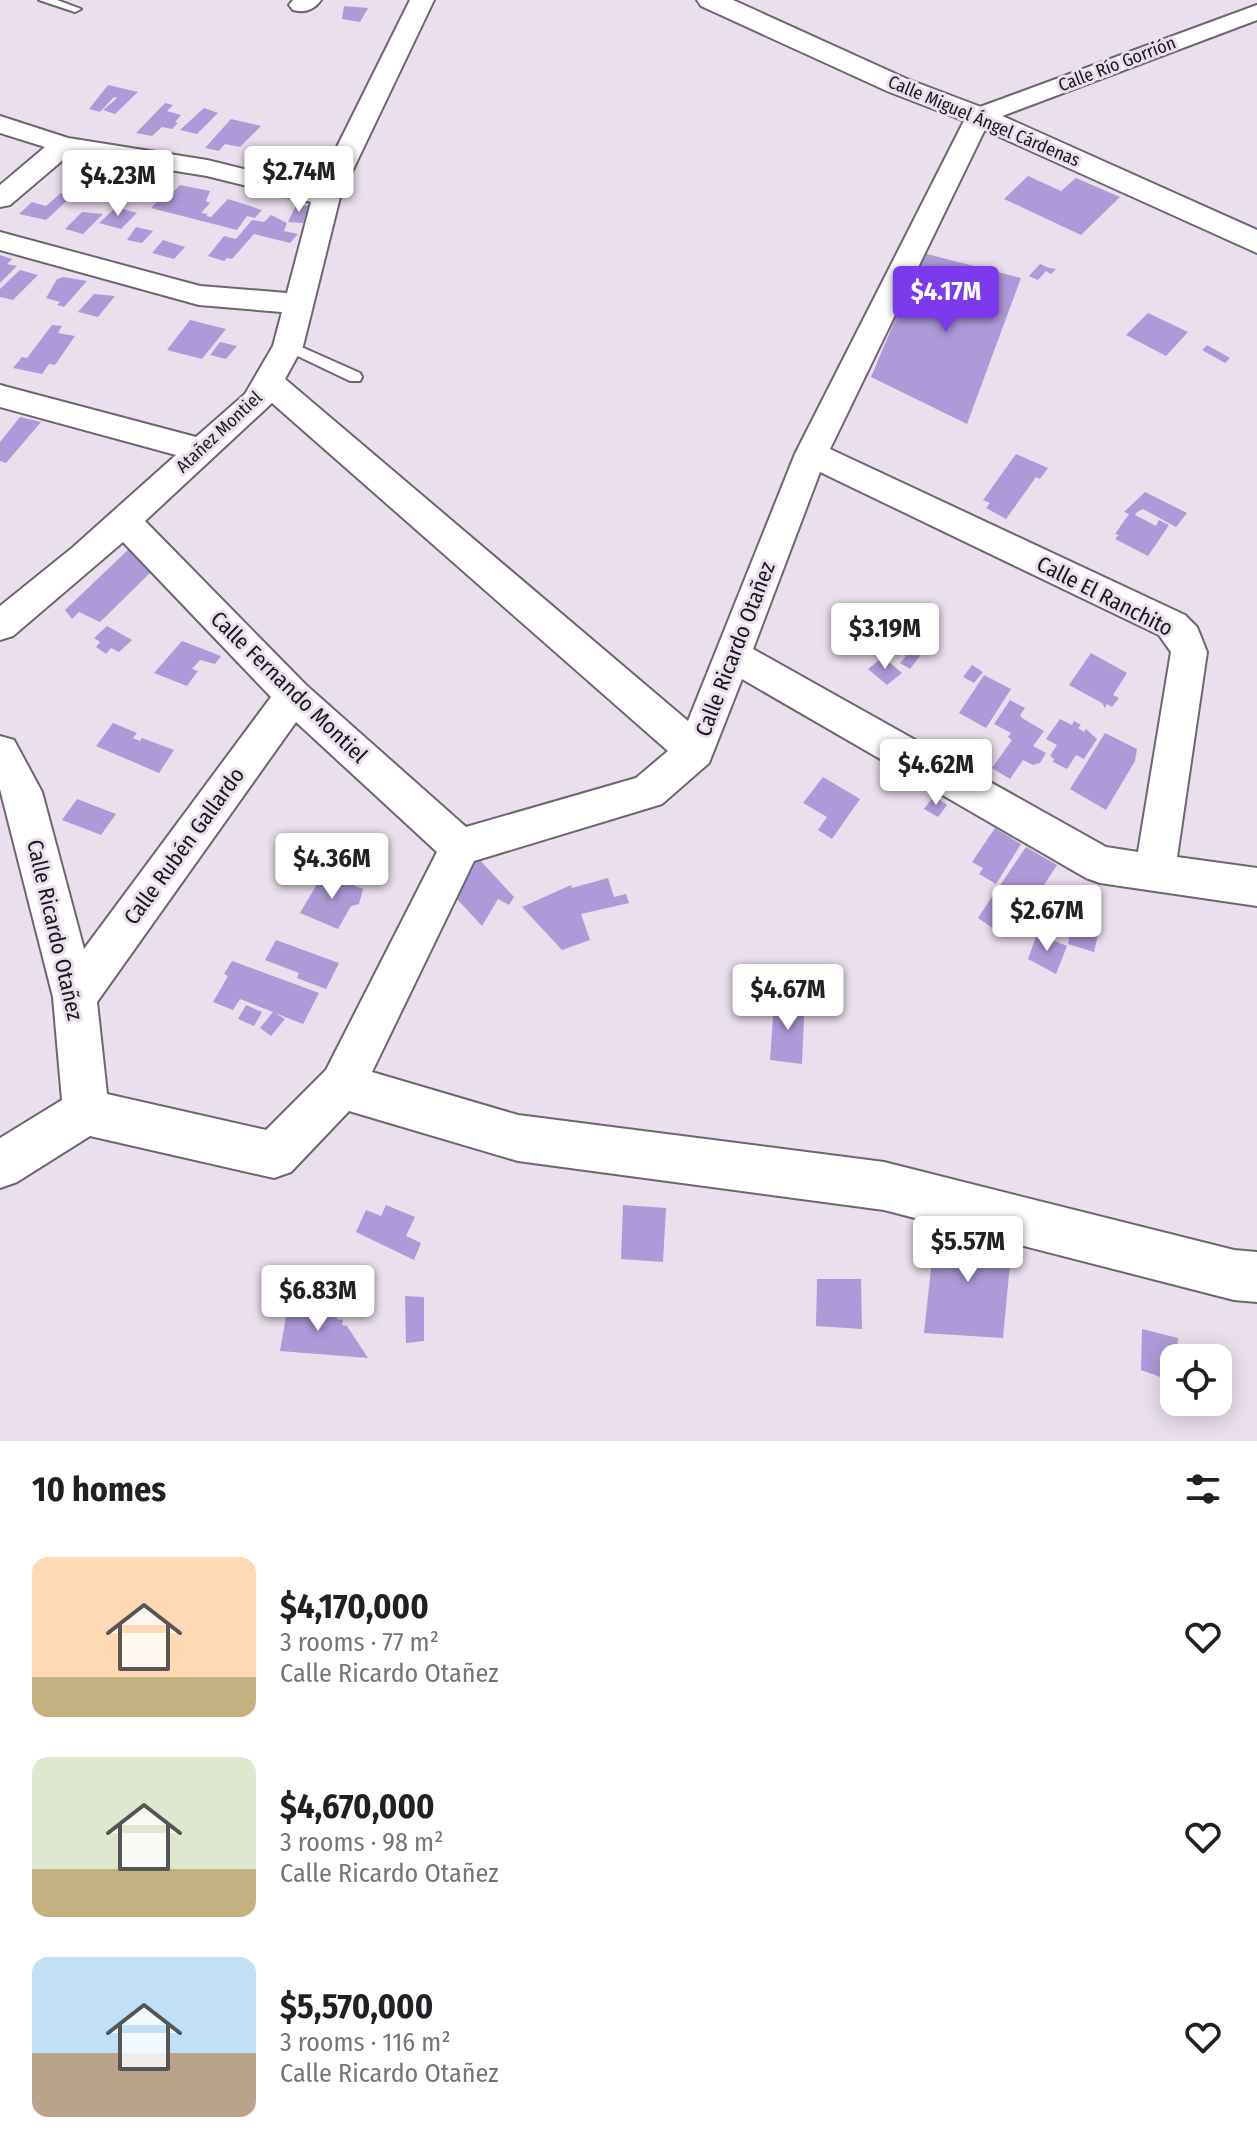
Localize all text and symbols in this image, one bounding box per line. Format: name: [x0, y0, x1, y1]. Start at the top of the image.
street label: Calle Río Gorrión: [1055, 32, 1179, 96]
street label: Calle Miguel Ángel Cárdenas: [885, 70, 1084, 171]
pin: $2.74M: [234, 146, 364, 214]
pin: $4.23M: [53, 150, 183, 218]
text: $2.74M: [262, 156, 336, 187]
text: $4.23M: [80, 160, 156, 191]
pin: $4.17M: [881, 266, 1011, 334]
text: $4.17M: [911, 276, 981, 307]
street label: Atañez Montiel: [171, 386, 267, 477]
street label: Calle El Ranchito: [1032, 550, 1178, 642]
street label: Calle Ricardo Otañez: [689, 558, 781, 740]
pin: $3.19M: [820, 603, 950, 671]
street label: Calle Fernando Montiel: [205, 605, 373, 769]
text: $3.19M: [849, 613, 921, 644]
pin: $4.62M: [871, 739, 1001, 807]
text: $4.62M: [898, 749, 974, 780]
street label: Calle Rubén Gallardo: [118, 762, 250, 930]
pin: $4.36M: [267, 833, 397, 901]
street label: Calle Ricardo Otañez: [21, 837, 89, 1023]
text: $4.36M: [293, 843, 371, 874]
pin: $2.67M: [982, 885, 1112, 953]
text: $2.67M: [1010, 895, 1084, 926]
pin: $4.67M: [723, 964, 853, 1032]
text: $4.67M: [751, 974, 825, 1005]
pin: $5.57M: [903, 1216, 1033, 1284]
text: $5.57M: [931, 1226, 1005, 1257]
pin: $6.83M: [253, 1265, 383, 1333]
text: $6.83M: [279, 1275, 357, 1306]
map controls: [1160, 1344, 1232, 1416]
button: locate: [1160, 1344, 1232, 1416]
icon: filters: [1181, 1467, 1225, 1511]
text: 10 homes: [32, 1469, 166, 1510]
text: $4,170,000: [280, 1586, 429, 1627]
icon: home: [96, 1589, 192, 1685]
icon: heart: [1181, 1615, 1225, 1659]
text: 3 rooms · 77 m²: [280, 1627, 439, 1658]
text: Calle Ricardo Otañez: [280, 1658, 498, 1689]
text: $4,670,000: [280, 1786, 435, 1827]
icon: home: [96, 1789, 192, 1885]
icon: heart: [1181, 1815, 1225, 1859]
text: 3 rooms · 98 m²: [280, 1827, 443, 1858]
text: Calle Ricardo Otañez: [280, 1858, 498, 1889]
text: $5,570,000: [280, 1986, 433, 2027]
icon: home: [96, 1989, 192, 2085]
icon: heart: [1181, 2015, 1225, 2059]
text: 3 rooms · 116 m²: [280, 2027, 451, 2058]
text: Calle Ricardo Otañez: [280, 2058, 498, 2089]

